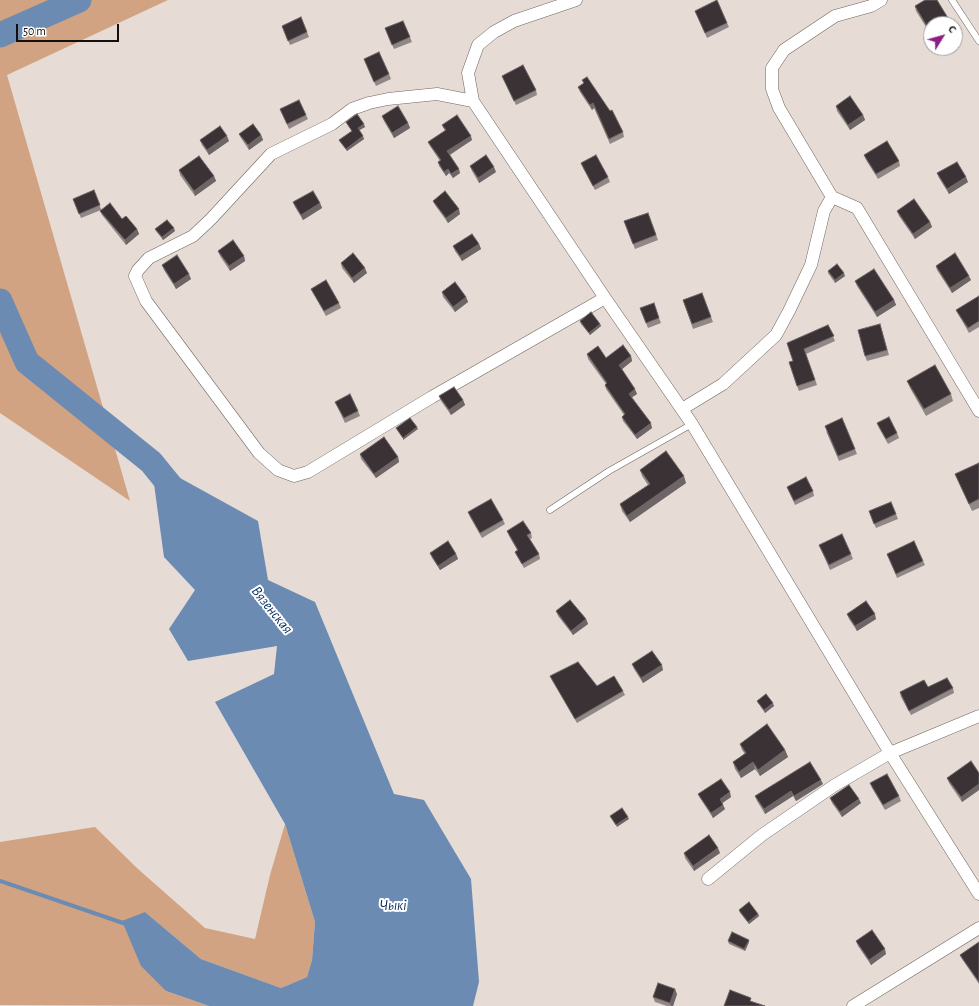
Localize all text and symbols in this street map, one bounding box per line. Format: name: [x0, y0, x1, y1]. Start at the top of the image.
scale bar: [18, 16, 121, 42]
north arrow: [923, 16, 963, 56]
text: С: [946, 23, 958, 35]
text: 50 m: [23, 25, 46, 37]
water label: Вязенская: [247, 583, 297, 637]
water label: Чыкі: [379, 896, 407, 914]

